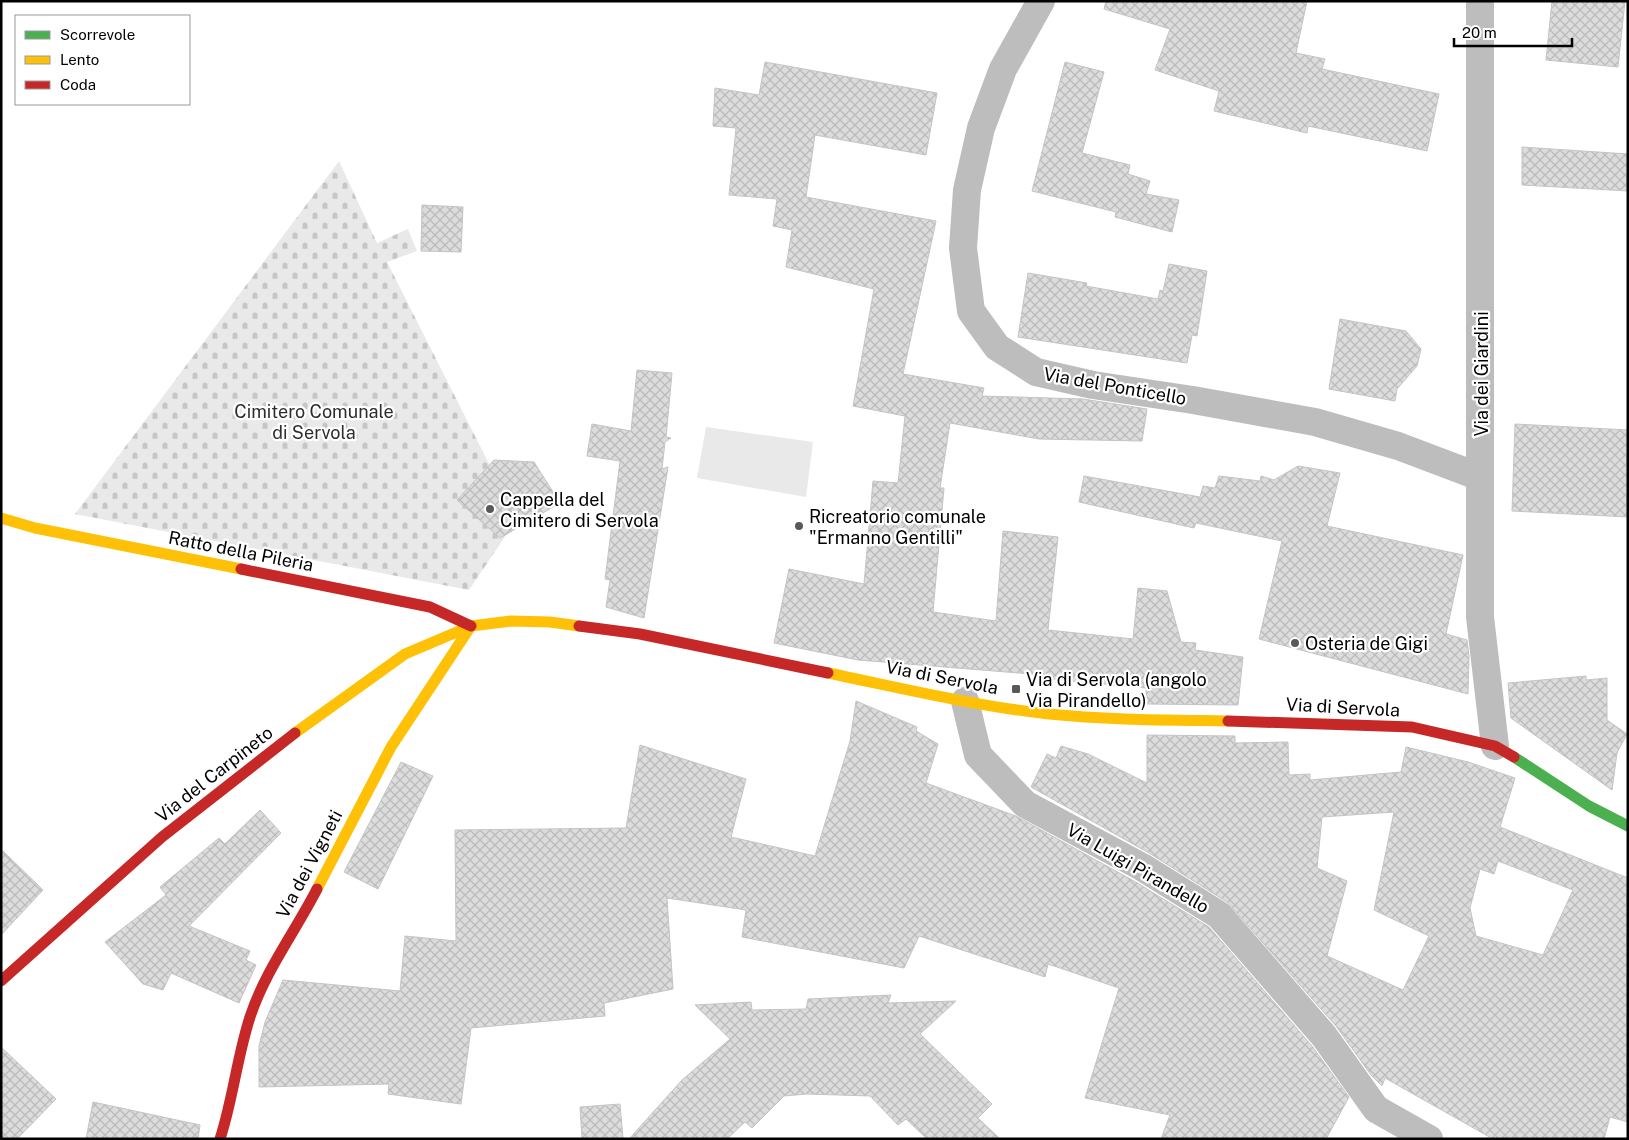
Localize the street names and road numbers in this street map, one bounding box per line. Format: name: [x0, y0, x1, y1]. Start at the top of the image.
street label: Via dei Giardini: [1471, 311, 1492, 437]
street label: Via del Ponticello: [1042, 363, 1188, 409]
street label: Ratto della Pileria: [167, 527, 315, 575]
street label: Via di Servola: [884, 656, 1000, 698]
street label: Via di Servola: [1285, 694, 1401, 720]
street label: Via del Carpineto: [151, 722, 277, 826]
street label: Via dei Vigneti: [272, 806, 346, 922]
street label: Via Luigi Pirandello: [1063, 819, 1213, 917]

